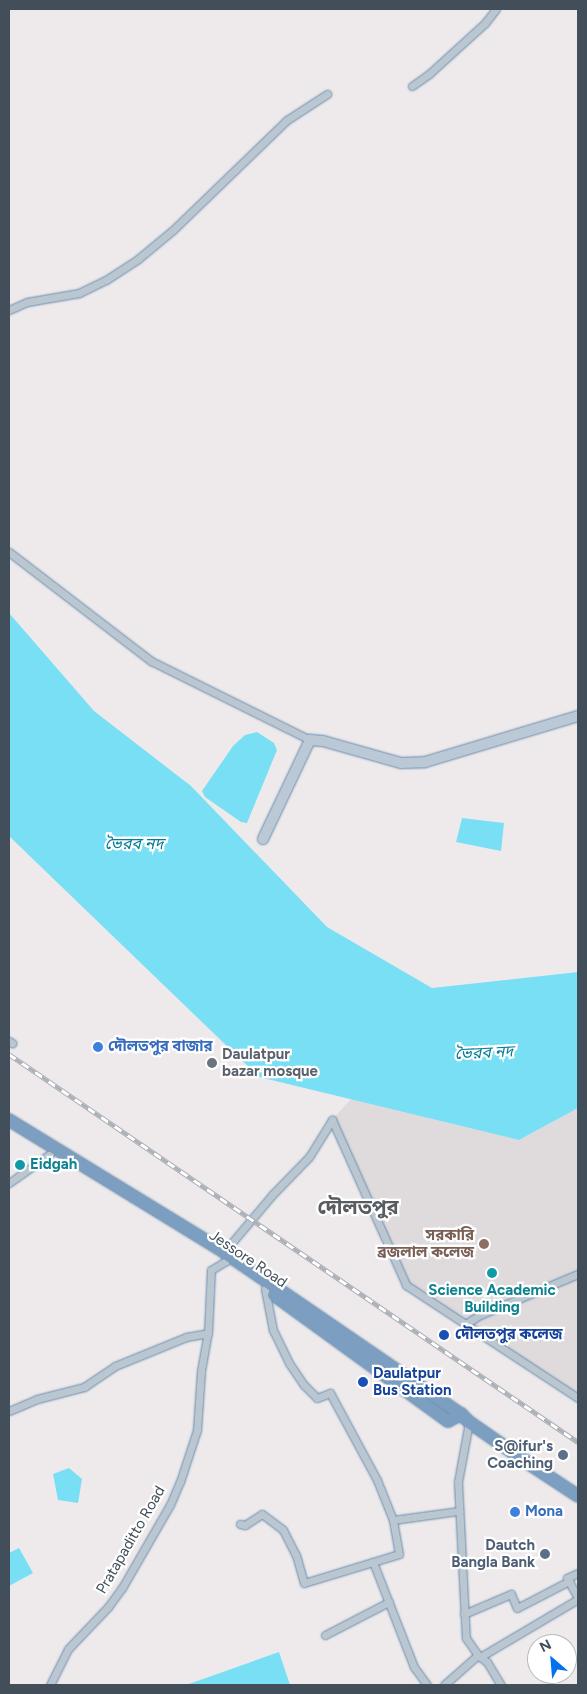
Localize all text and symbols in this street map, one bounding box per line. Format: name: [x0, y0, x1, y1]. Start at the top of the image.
water label: ভৈরব নদ: [105, 834, 163, 854]
place label: দৌলতপুর বাজার: [108, 1038, 212, 1056]
marker: দৌলতপুর বাজার: [92, 1041, 104, 1053]
water label: ভৈরব নদ: [454, 1042, 514, 1064]
place label: Daulatpur bazar mosque: [222, 1045, 318, 1080]
marker: Daulatpur bazar mosque: [206, 1057, 218, 1069]
place label: Eidgah: [30, 1156, 77, 1174]
marker: Eidgah: [14, 1159, 26, 1171]
district label: দৌলতপুর: [317, 1195, 399, 1219]
street label: Jessore Road: [206, 1226, 290, 1292]
place label: সরকারি ব্রজলাল কলেজ: [378, 1226, 474, 1261]
marker: সরকারি ব্রজলাল কলেজ: [478, 1238, 490, 1250]
marker: Science Academic Building: [486, 1267, 498, 1279]
place label: Science Academic Building: [428, 1281, 556, 1316]
place label: দৌলতপুর কলেজ: [455, 1326, 562, 1344]
marker: দৌলতপুর কলেজ: [437, 1328, 451, 1342]
place label: Daulatpur Bus Station: [373, 1364, 451, 1399]
marker: Daulatpur Bus Station: [357, 1376, 369, 1388]
place label: S@ifur's Coaching: [487, 1437, 553, 1472]
marker: S@ifur's Coaching: [557, 1449, 569, 1461]
street label: Pratapaditto Road: [93, 1483, 169, 1597]
place label: Mona: [525, 1503, 563, 1521]
marker: Mona: [509, 1506, 521, 1518]
place label: Dautch Bangla Bank: [451, 1536, 535, 1571]
marker: Dautch Bangla Bank: [539, 1548, 551, 1560]
north arrow: [527, 1634, 577, 1684]
text: N: [537, 1636, 554, 1656]

